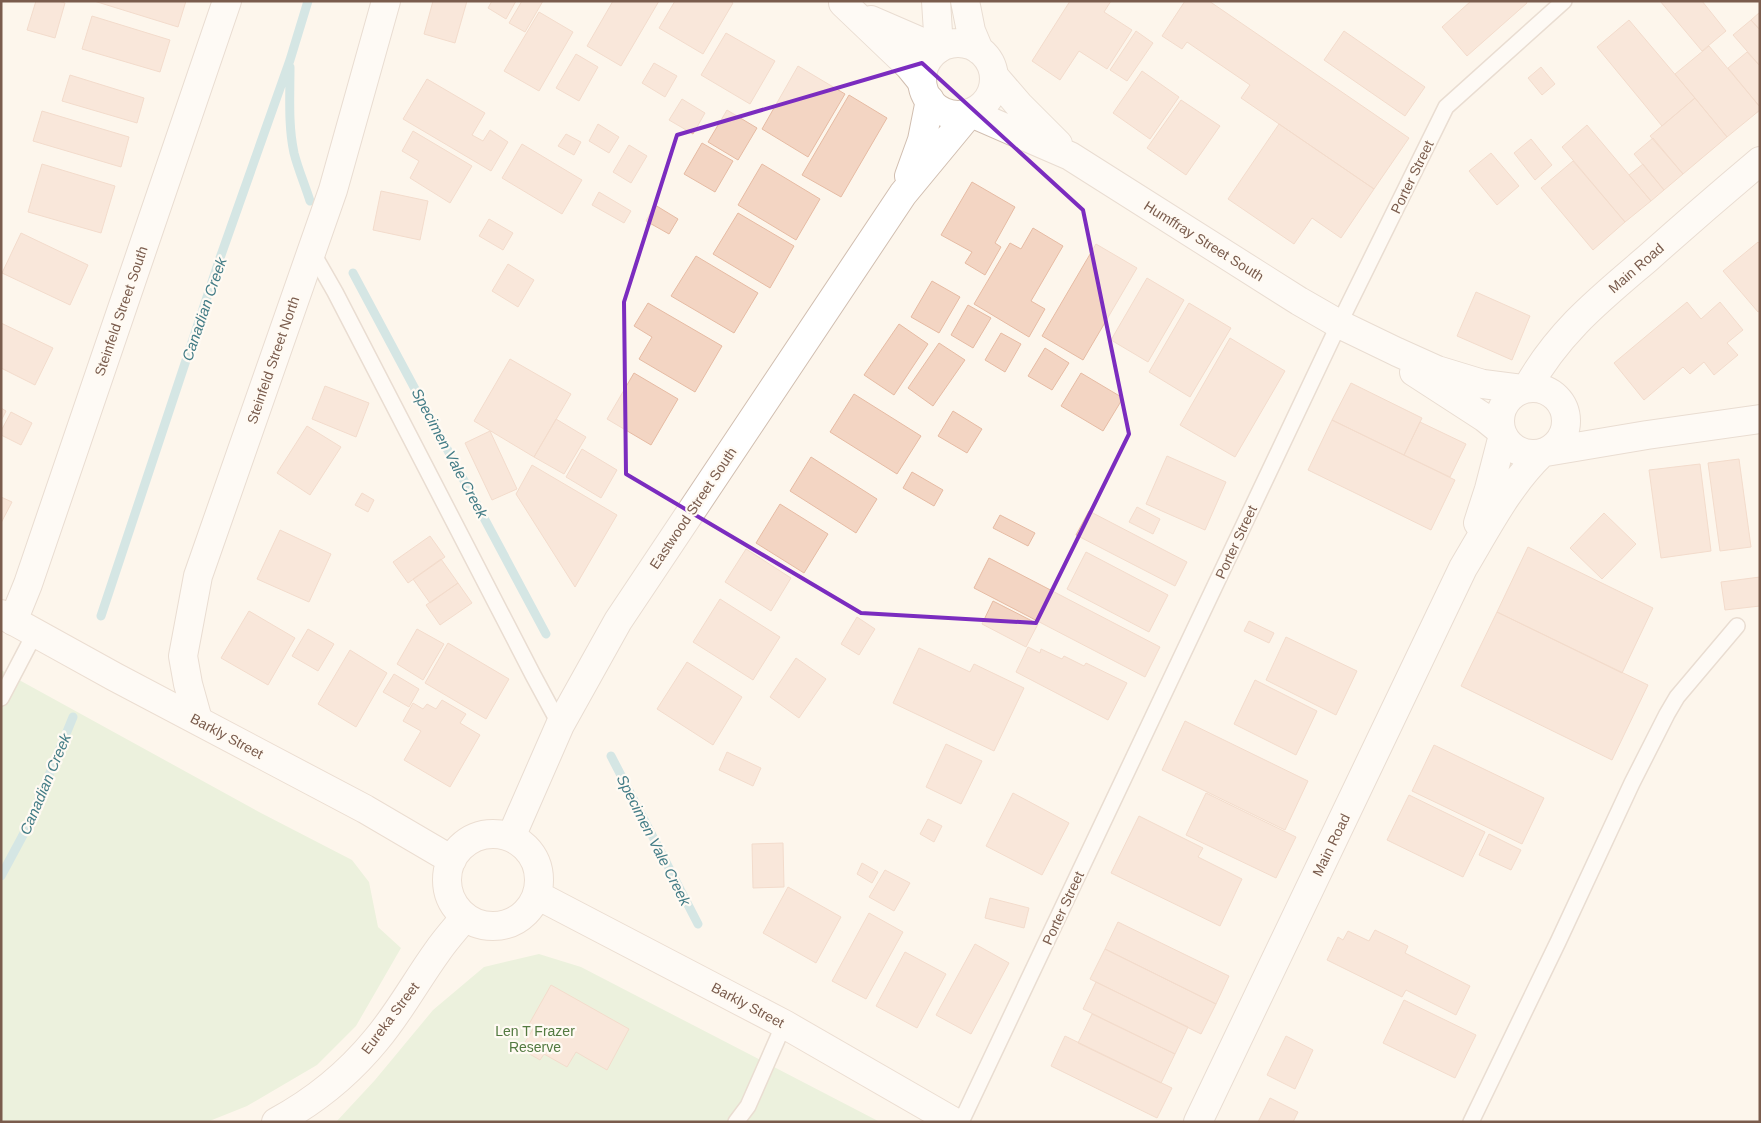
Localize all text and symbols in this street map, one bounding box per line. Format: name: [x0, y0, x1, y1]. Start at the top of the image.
street label: Porter Street: [1387, 138, 1437, 216]
street label: Humffray Street South: [1141, 198, 1267, 284]
street label: Main Road: [1605, 240, 1667, 296]
street label: Steinfeld Street South: [91, 244, 151, 378]
water label: Canadian Creek: [178, 254, 230, 363]
street label: Steinfeld Street North: [244, 294, 302, 426]
water label: Specimen Vale Creek: [409, 385, 492, 522]
street label: Eastwood Street South: [646, 444, 740, 572]
street label: Porter Street: [1212, 503, 1260, 581]
street label: Barkly Street: [188, 710, 266, 762]
water label: Canadian Creek: [16, 729, 75, 837]
water label: Specimen Vale Creek: [614, 772, 695, 910]
street label: Main Road: [1309, 811, 1353, 879]
street label: Porter Street: [1039, 869, 1087, 947]
street label: Eureka Street: [358, 979, 422, 1057]
street label: Barkly Street: [709, 979, 787, 1031]
park label: Len T Frazer Reserve: [495, 1023, 575, 1055]

